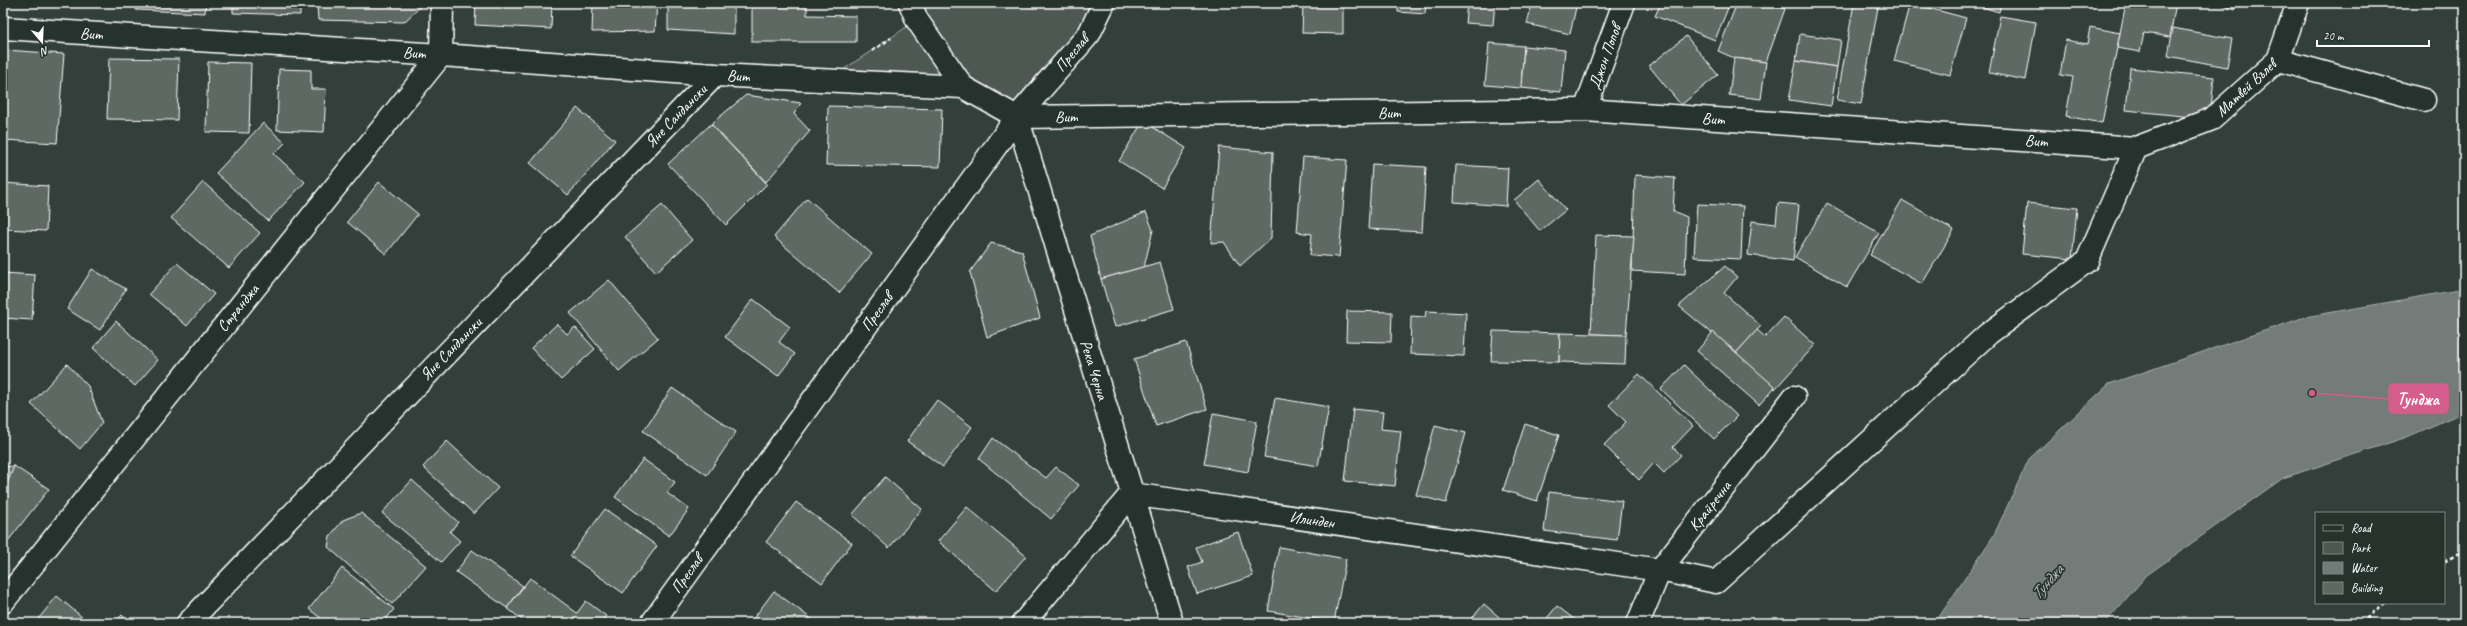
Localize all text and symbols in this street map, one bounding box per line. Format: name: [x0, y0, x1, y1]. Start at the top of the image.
street label: Джон Попов: [1584, 18, 1627, 92]
north arrow: [22, 22, 62, 62]
scale bar: [2317, 22, 2429, 48]
street label: Вит: [79, 23, 104, 45]
street label: Преслав: [1051, 27, 1096, 76]
text: 20 m: [2323, 28, 2345, 44]
street label: Вит: [402, 42, 427, 64]
text: N: [38, 44, 51, 60]
street label: Матвей Вълев: [2211, 53, 2283, 121]
street label: Вит: [726, 65, 751, 87]
street label: Яне Сандански: [641, 79, 712, 152]
street label: Вит: [1378, 103, 1402, 123]
street label: Вит: [1055, 107, 1079, 127]
street label: Вит: [1701, 108, 1727, 130]
street label: Вит: [2024, 130, 2050, 152]
street label: Странджа: [213, 279, 264, 336]
street label: Преслав: [856, 285, 900, 335]
street label: Яне Сандански: [416, 312, 487, 385]
street label: Река Черна: [1075, 338, 1113, 403]
callout: Тунджа: [2389, 384, 2448, 413]
text: Тунджа: [2397, 389, 2441, 410]
street label: Крайречна: [1684, 476, 1737, 535]
street label: Илинден: [1288, 507, 1337, 533]
legend: [2315, 512, 2445, 604]
text: Road: [2351, 520, 2373, 536]
text: Park: [2351, 540, 2372, 556]
street label: Преслав: [666, 547, 710, 597]
water label: Тунджа: [2026, 559, 2069, 604]
text: Water: [2351, 560, 2379, 576]
text: Building: [2351, 580, 2383, 596]

